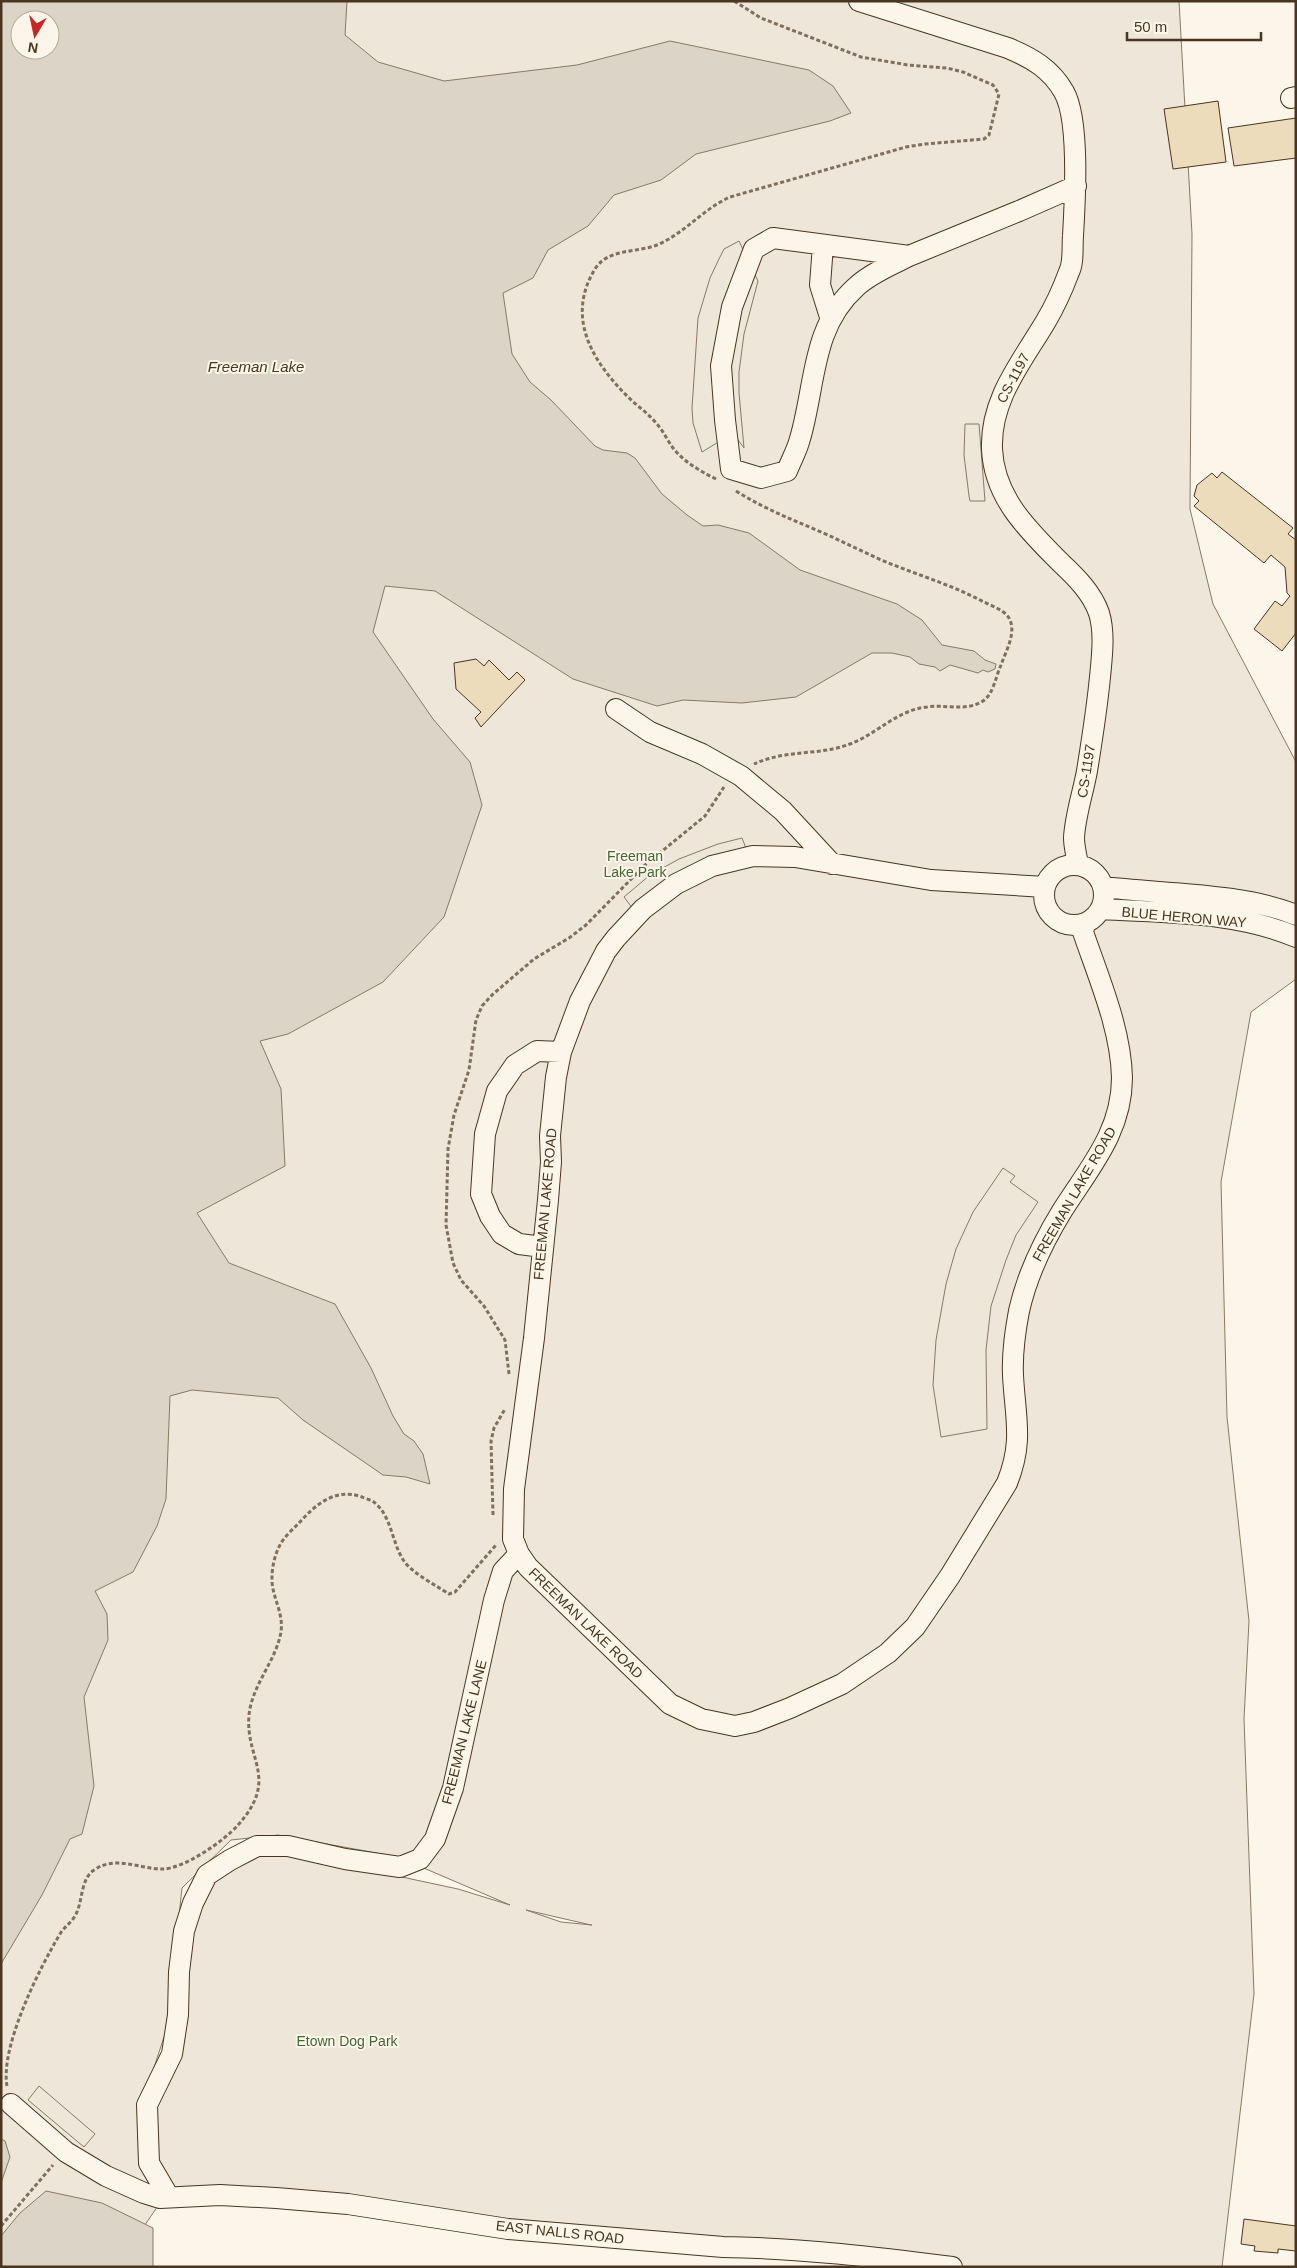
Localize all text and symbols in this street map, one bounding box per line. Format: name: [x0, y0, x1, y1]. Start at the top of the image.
north arrow: [10, 10, 60, 60]
scale bar: [1127, 10, 1261, 42]
text: 50 m: [1134, 18, 1167, 35]
text: N: [27, 39, 39, 57]
street label: CS-1197: [993, 350, 1033, 406]
water label: Freeman Lake: [208, 358, 304, 375]
street label: CS-1197: [1074, 743, 1098, 799]
park label: Freeman Lake Park: [603, 848, 668, 880]
street label: BLUE HERON WAY: [1121, 904, 1248, 930]
street label: FREEMAN LAKE ROAD: [1029, 1124, 1119, 1264]
street label: FREEMAN LAKE ROAD: [530, 1127, 560, 1281]
street label: FREEMAN LAKE ROAD: [526, 1564, 646, 1682]
street label: FREEMAN LAKE LANE: [438, 1658, 490, 1806]
park label: Etown Dog Park: [296, 2033, 399, 2049]
street label: EAST NALLS ROAD: [495, 2217, 625, 2247]

